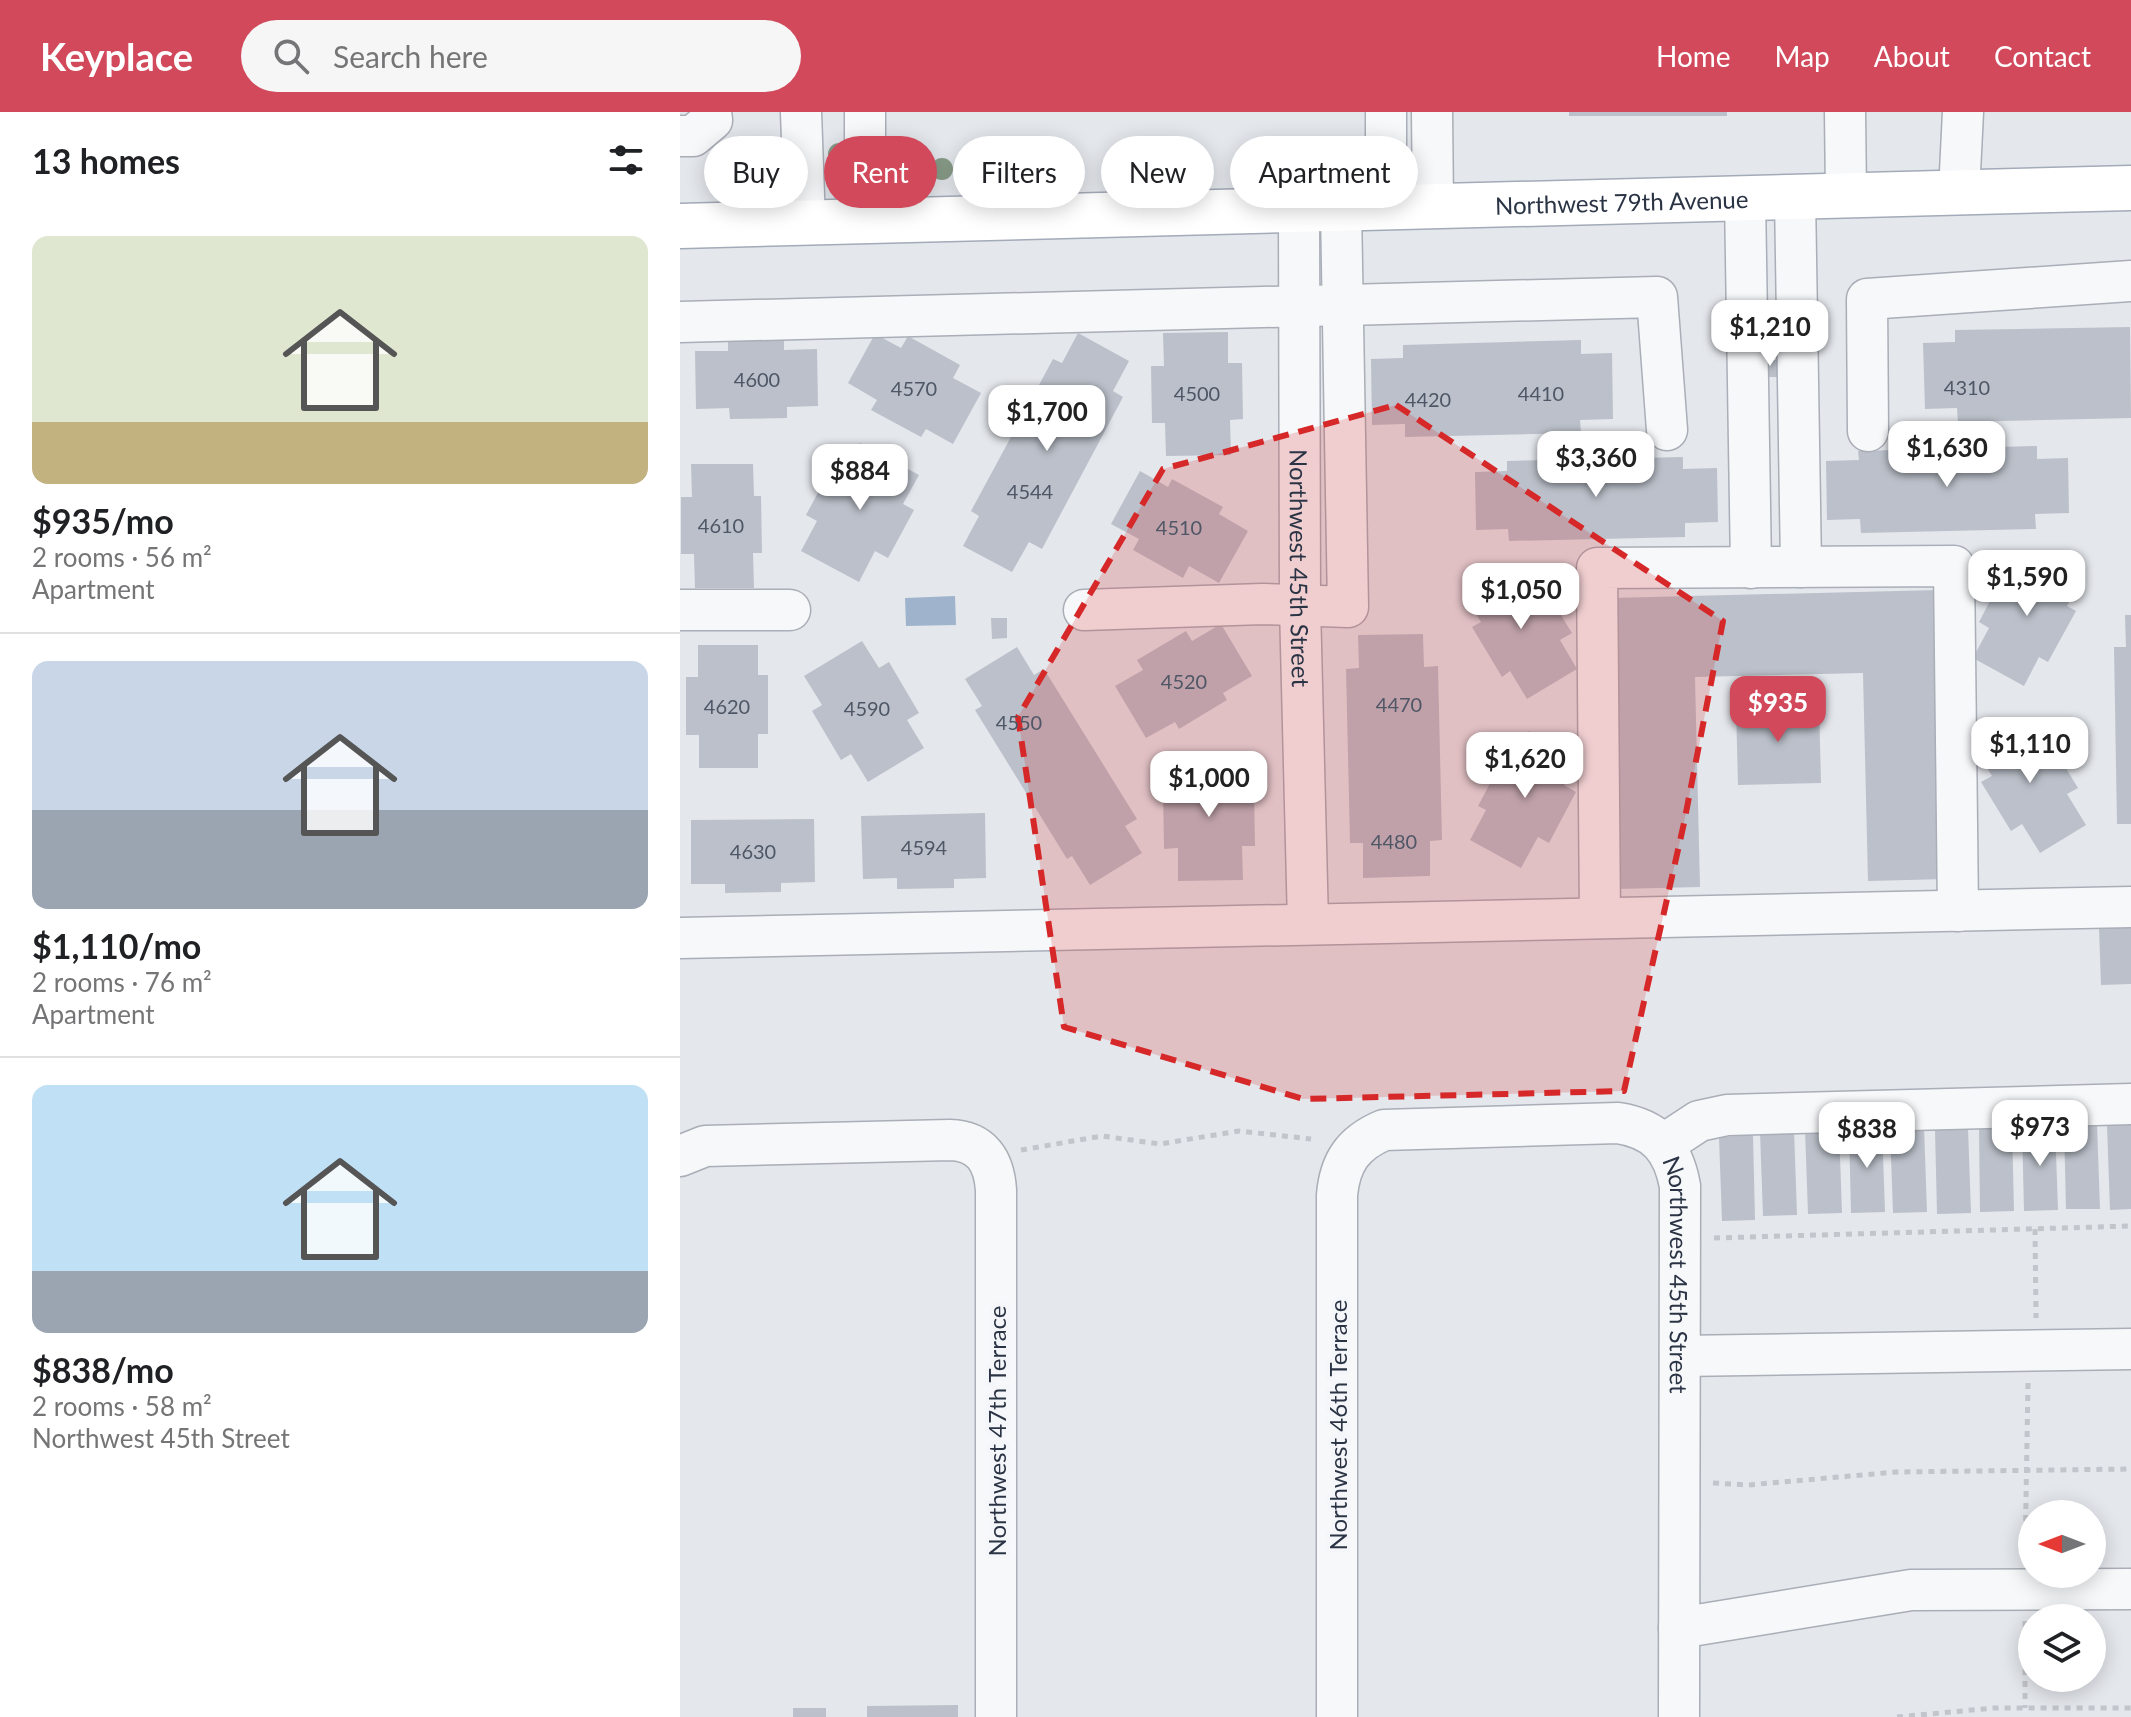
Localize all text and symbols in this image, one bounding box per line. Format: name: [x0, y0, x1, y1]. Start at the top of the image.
search box: [241, 20, 801, 92]
text: Keyplace: [40, 33, 193, 79]
icon: search: [269, 34, 313, 78]
text: Search here: [333, 38, 488, 74]
text: Home: [1656, 39, 1731, 73]
text: Map: [1775, 39, 1830, 73]
text: About: [1874, 39, 1950, 73]
text: Contact: [1994, 39, 2091, 73]
chip: Buy: [704, 136, 808, 208]
chip: Rent: [824, 136, 937, 208]
chip: Filters: [953, 136, 1085, 208]
chip: New: [1101, 136, 1214, 208]
chip: Apartment: [1230, 136, 1418, 208]
icon: filters: [604, 138, 648, 182]
text: 13 homes: [32, 140, 180, 181]
street label: Northwest 79th Avenue: [1495, 184, 1749, 219]
icon: home: [268, 288, 412, 432]
pin: $1,210: [1705, 300, 1835, 368]
text: $1,210: [1729, 310, 1811, 342]
house number: 4600: [734, 367, 780, 391]
house number: 4310: [1944, 375, 1990, 399]
house number: 4570: [891, 376, 937, 400]
house number: 4500: [1174, 381, 1220, 405]
house number: 4410: [1518, 381, 1564, 405]
pin: $1,700: [982, 385, 1112, 453]
house number: 4420: [1405, 387, 1451, 411]
text: $1,700: [1006, 395, 1088, 427]
pin: $1,630: [1882, 421, 2012, 489]
pin: $3,360: [1531, 431, 1661, 499]
text: $1,630: [1906, 431, 1988, 463]
text: $3,360: [1555, 441, 1637, 473]
pin: $884: [813, 444, 907, 512]
street label: Northwest 45th Street: [1285, 449, 1317, 688]
text: $884: [830, 454, 890, 486]
house number: 4544: [1007, 479, 1054, 503]
text: $935/mo: [32, 500, 174, 541]
house number: 4610: [698, 513, 744, 537]
house number: 4510: [1156, 515, 1202, 539]
text: 2 rooms · 56 m²: [32, 541, 212, 573]
pin: $1,590: [1962, 550, 2092, 618]
text: $1,590: [1986, 560, 2068, 592]
pin: $1,050: [1456, 563, 1586, 631]
text: Apartment: [32, 573, 155, 605]
text: $1,050: [1480, 573, 1562, 605]
house number: 4520: [1161, 669, 1207, 693]
pin: $935: [1731, 676, 1825, 744]
text: $935: [1748, 686, 1808, 718]
house number: 4470: [1376, 692, 1422, 716]
house number: 4620: [704, 694, 750, 718]
house number: 4590: [844, 696, 890, 720]
house number: 4550: [996, 710, 1042, 734]
icon: home: [268, 713, 412, 857]
pin: $1,110: [1965, 717, 2095, 785]
text: $1,110: [1989, 727, 2071, 759]
pin: $1,620: [1460, 732, 1590, 800]
text: $1,620: [1484, 742, 1566, 774]
pin: $1,000: [1144, 751, 1274, 819]
text: $1,000: [1168, 761, 1250, 793]
house number: 4480: [1371, 829, 1417, 853]
house number: 4594: [901, 835, 948, 859]
house number: 4630: [730, 839, 776, 863]
text: $1,110/mo: [32, 925, 201, 966]
text: 2 rooms · 76 m²: [32, 966, 212, 998]
text: Apartment: [32, 998, 155, 1030]
pin: $973: [1993, 1100, 2087, 1168]
pin: $838: [1820, 1102, 1914, 1170]
text: $973: [2010, 1110, 2070, 1142]
text: $838: [1837, 1112, 1897, 1144]
icon: home: [268, 1137, 412, 1281]
street label: Northwest 45th Street: [1658, 1152, 1694, 1394]
street label: Northwest 46th Terrace: [1323, 1299, 1352, 1551]
street label: Northwest 47th Terrace: [982, 1305, 1011, 1557]
text: $838/mo: [32, 1349, 174, 1390]
text: 2 rooms · 58 m²: [32, 1390, 212, 1422]
text: Northwest 45th Street: [32, 1422, 290, 1454]
north arrow: [2018, 1500, 2106, 1588]
map controls: [2018, 1500, 2106, 1692]
button: layers: [2018, 1604, 2106, 1692]

